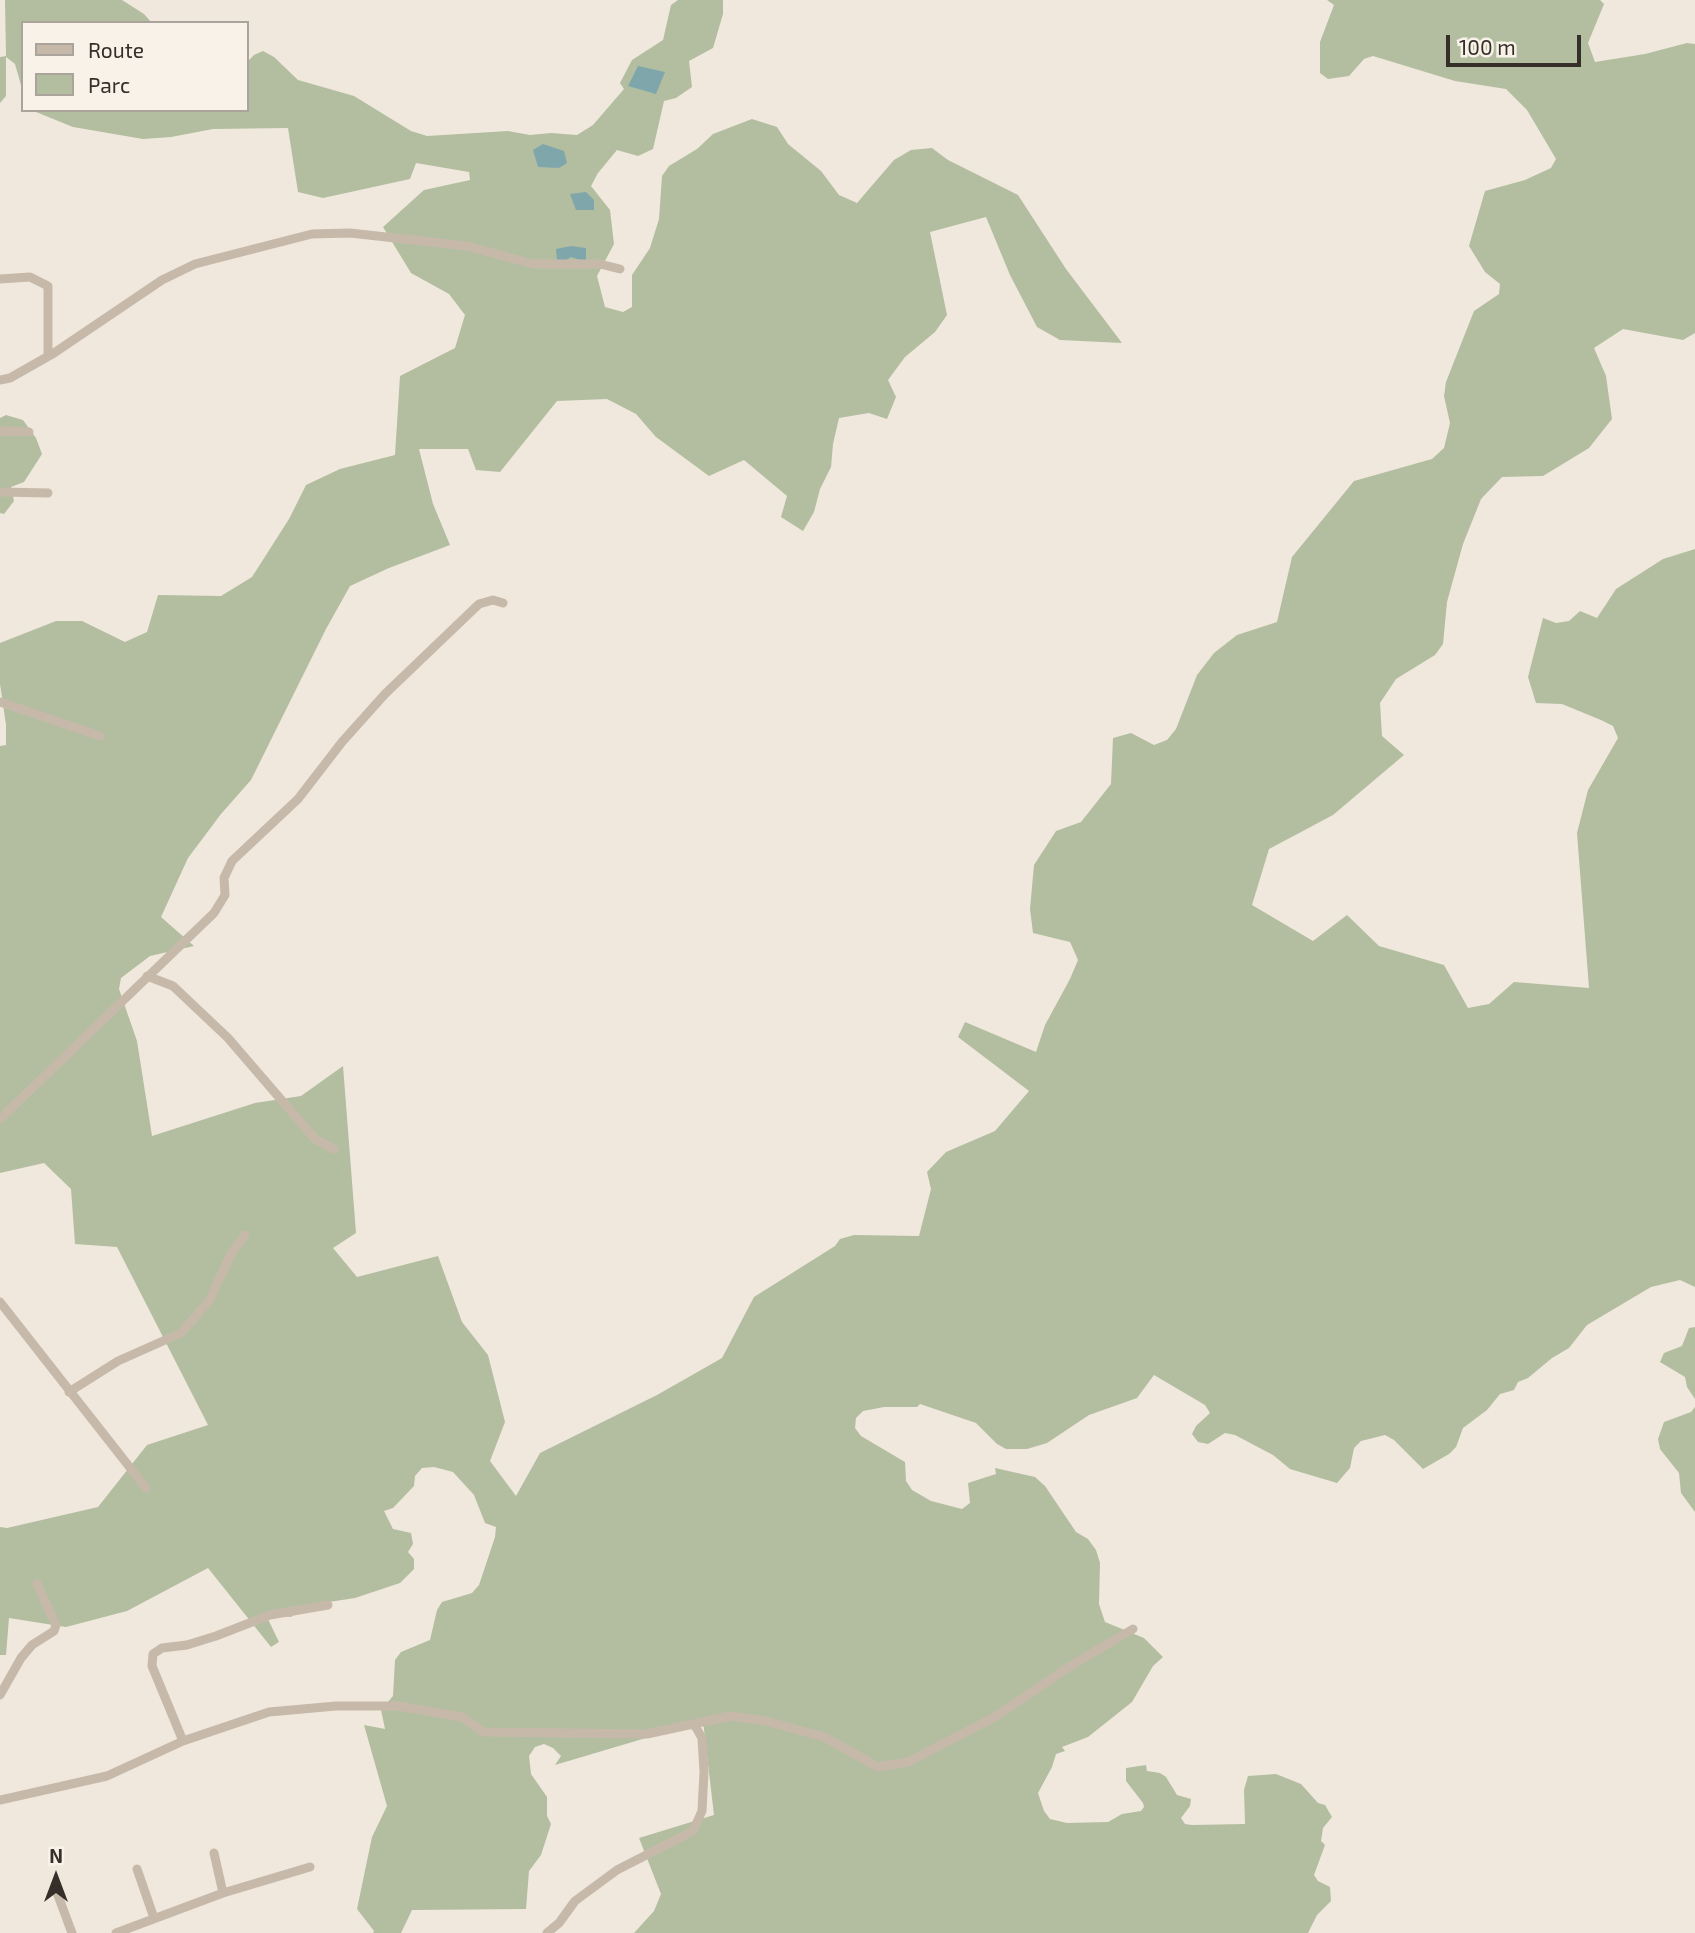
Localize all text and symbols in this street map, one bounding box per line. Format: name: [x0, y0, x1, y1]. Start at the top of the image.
legend: [21, 21, 248, 112]
scale bar: [1450, 21, 1585, 65]
text: 100 m: [1459, 34, 1516, 59]
text: Route: [88, 37, 144, 62]
text: Parc: [88, 72, 130, 97]
north arrow: [21, 1842, 91, 1912]
text: N: [49, 1844, 63, 1867]

